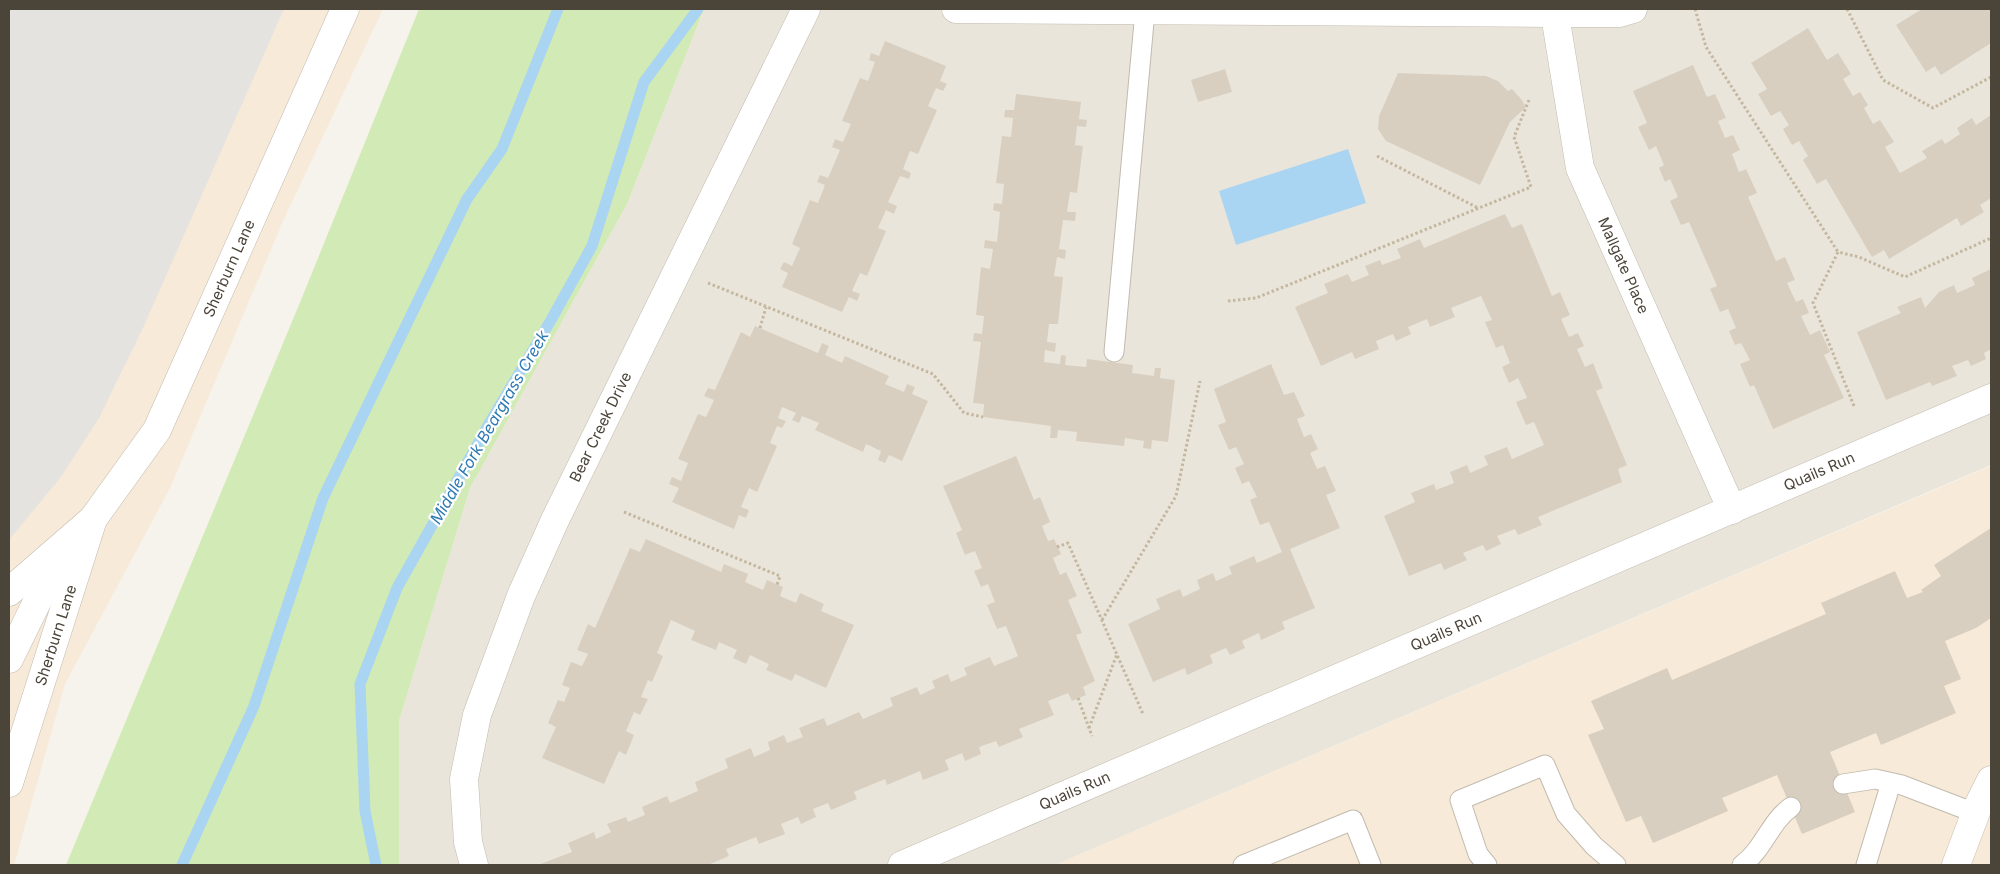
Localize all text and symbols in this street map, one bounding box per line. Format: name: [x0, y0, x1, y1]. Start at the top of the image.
street label: Mallgate Place: [1594, 214, 1654, 317]
street label: Sherburn Lane: [199, 216, 259, 320]
water label: Middle Fork Beargrass Creek: [425, 326, 553, 527]
street label: Bear Creek Drive: [565, 368, 635, 485]
street label: Quails Run: [1781, 448, 1858, 495]
street label: Sherburn Lane: [31, 582, 80, 688]
street label: Quails Run: [1407, 608, 1484, 655]
street label: Quails Run: [1036, 767, 1113, 814]

